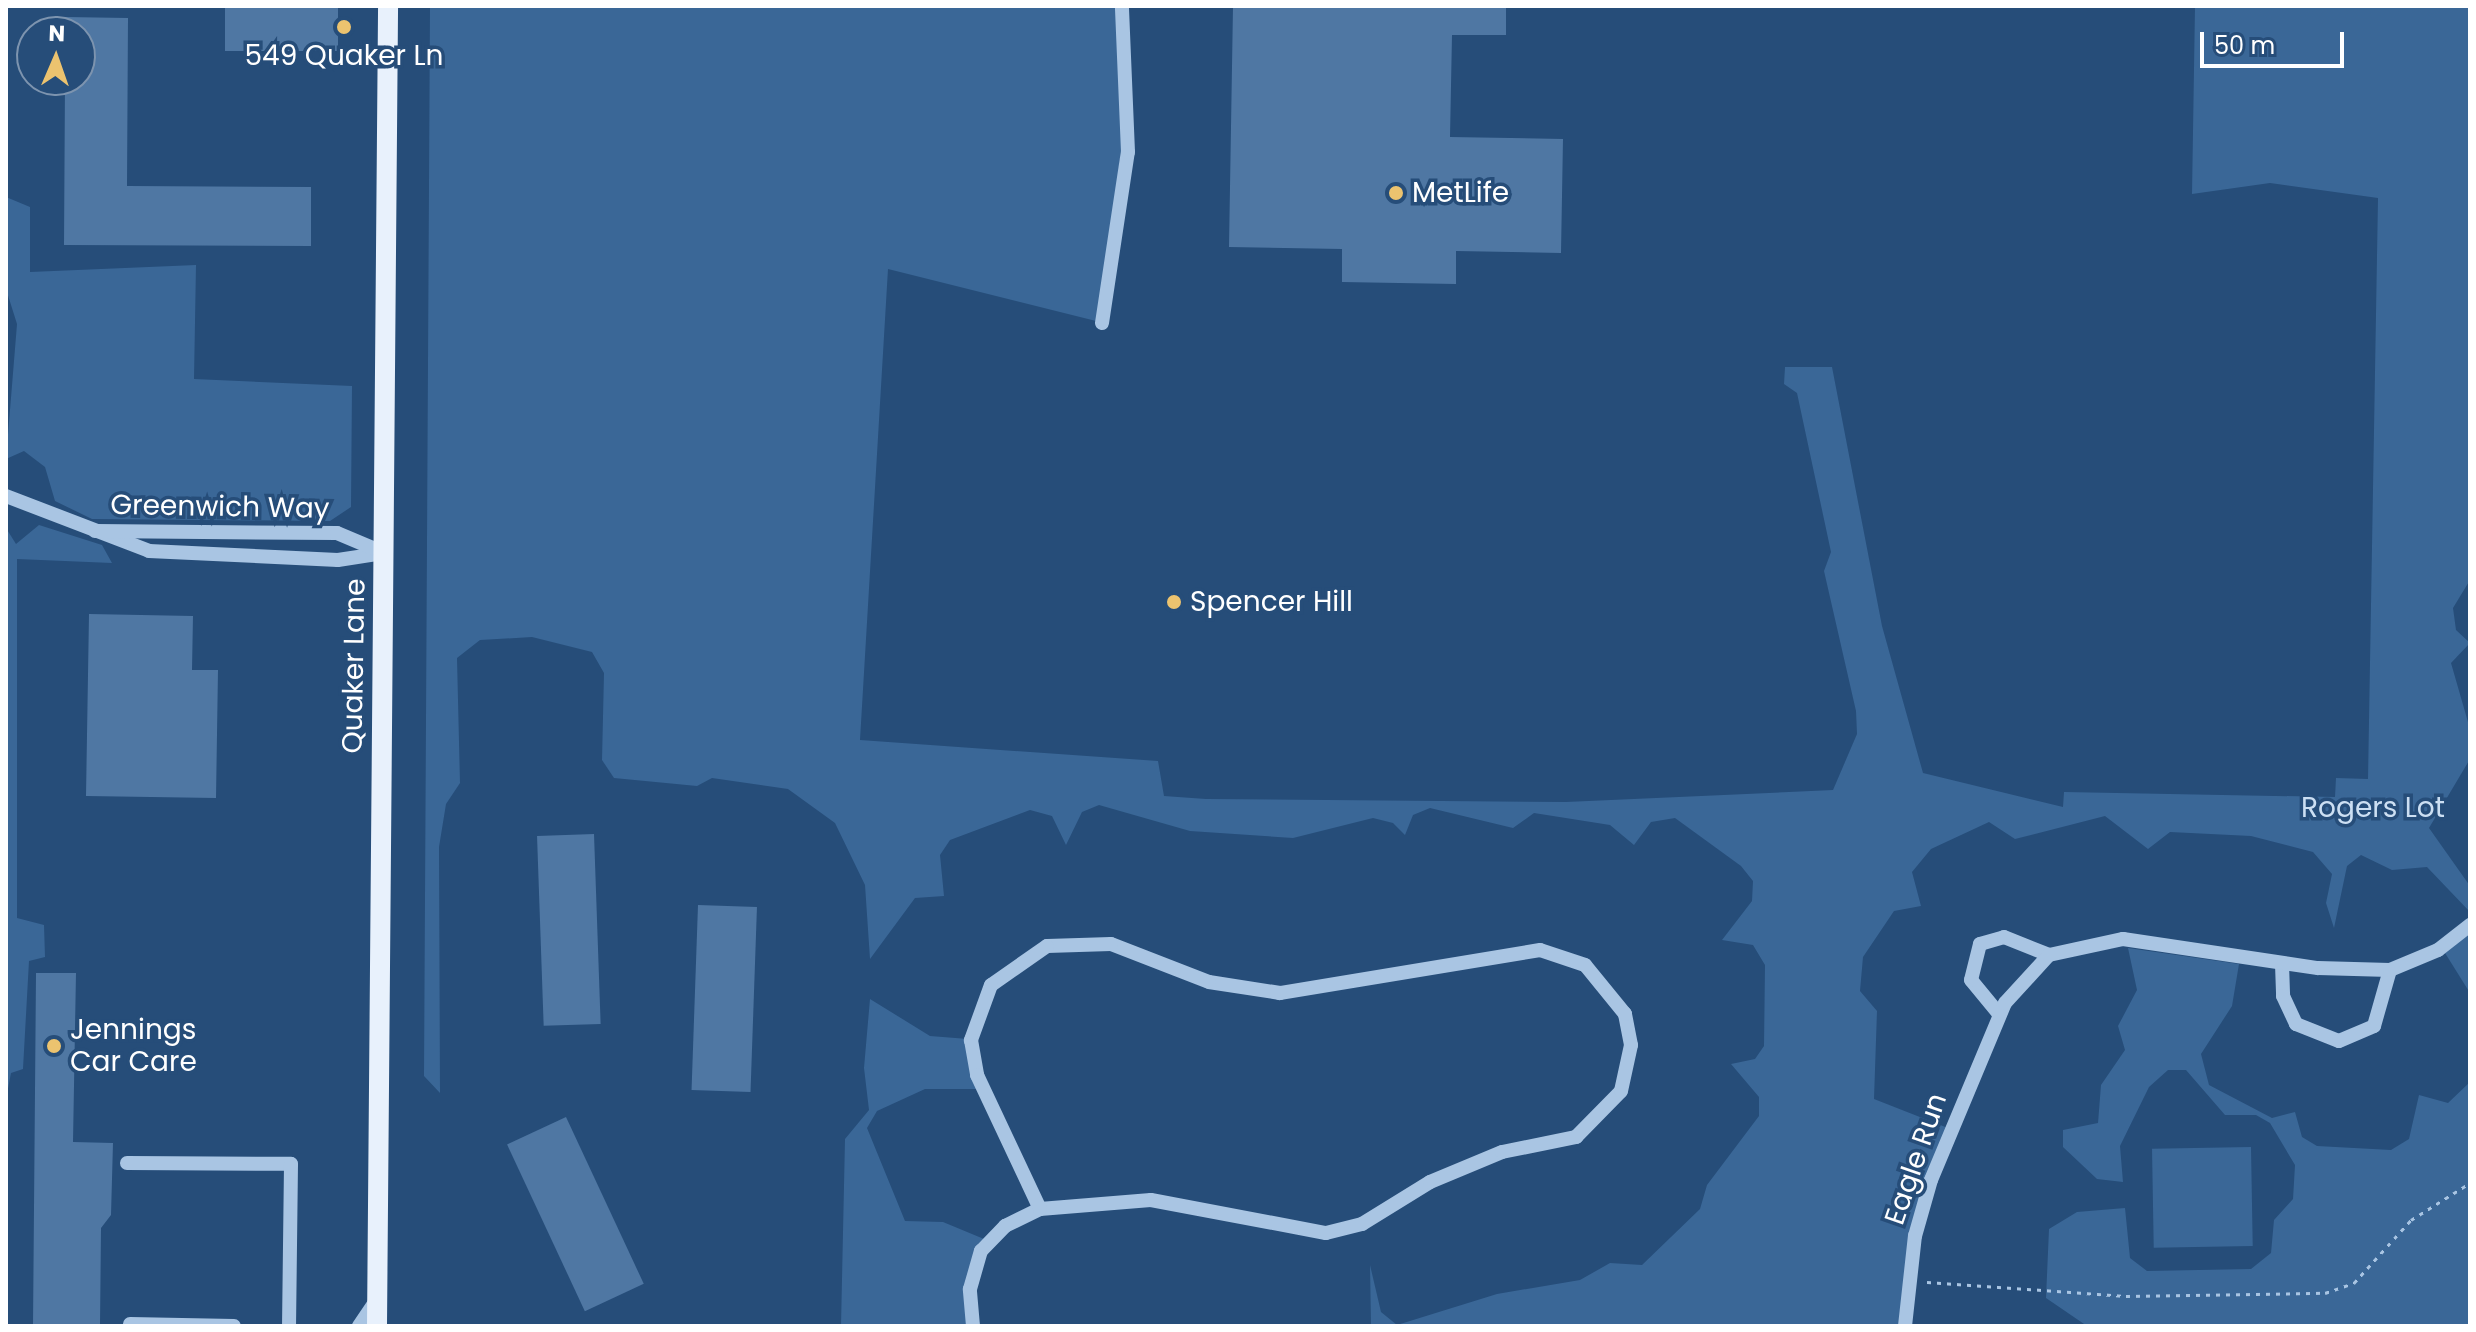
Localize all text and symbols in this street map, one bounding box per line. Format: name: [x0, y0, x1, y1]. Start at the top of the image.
north arrow: [16, 16, 96, 96]
scale bar: [2204, 16, 2348, 66]
text: N: [48, 18, 66, 49]
marker: 549 Quaker Ln: [335, 18, 353, 36]
text: 50 m: [2214, 29, 2275, 62]
place label: 549 Quaker Ln: [245, 39, 443, 73]
place label: MetLife: [1412, 176, 1509, 210]
marker: MetLife: [1387, 184, 1405, 202]
street label: Greenwich Way: [110, 488, 330, 526]
street label: Quaker Lane: [336, 578, 372, 754]
place label: Spencer Hill: [1190, 585, 1353, 619]
marker: Spencer Hill: [1165, 593, 1183, 611]
park label: Rogers Lot: [2301, 791, 2445, 825]
place label: Jennings Car Care: [70, 1013, 197, 1079]
marker: Jennings Car Care: [45, 1037, 63, 1055]
street label: Eagle Run: [1878, 1089, 1954, 1229]

